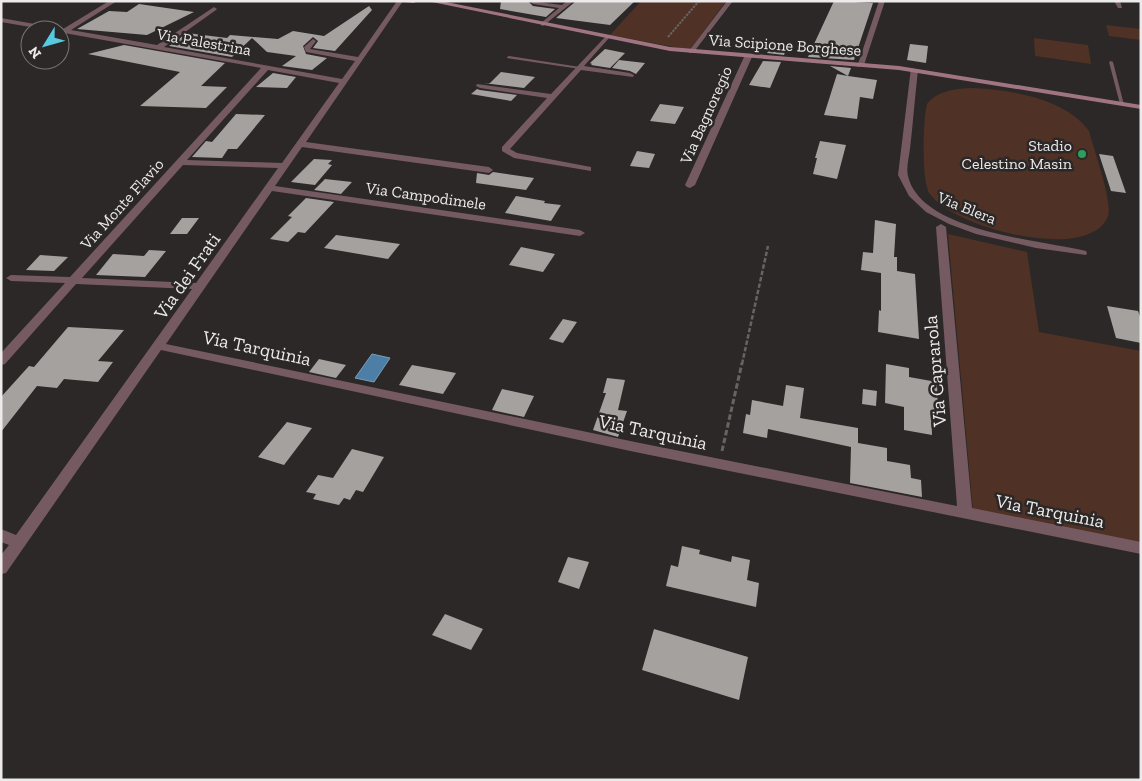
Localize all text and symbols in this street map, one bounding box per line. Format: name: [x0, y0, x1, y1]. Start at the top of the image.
north arrow: [20, 20, 70, 70]
street label: Via Palestrina: [154, 24, 253, 60]
street label: Via Scipione Borghese: [707, 30, 862, 60]
text: N: [25, 43, 45, 62]
street label: Via Bagnoregio: [676, 63, 736, 168]
place label: Stadio Celestino Masin: [962, 136, 1073, 173]
marker: Stadio Celestino Masin: [1076, 148, 1088, 160]
street label: Via Monte Flavio: [76, 155, 168, 254]
street label: Via Campodimele: [364, 178, 487, 214]
street label: Via Blera: [934, 187, 999, 228]
street label: Via dei Frati: [148, 228, 225, 324]
street label: Via Caprarola: [919, 314, 951, 429]
street label: Via Tarquinia: [200, 325, 313, 371]
street label: Via Tarquinia: [596, 409, 709, 455]
street label: Via Tarquinia: [993, 489, 1106, 533]

